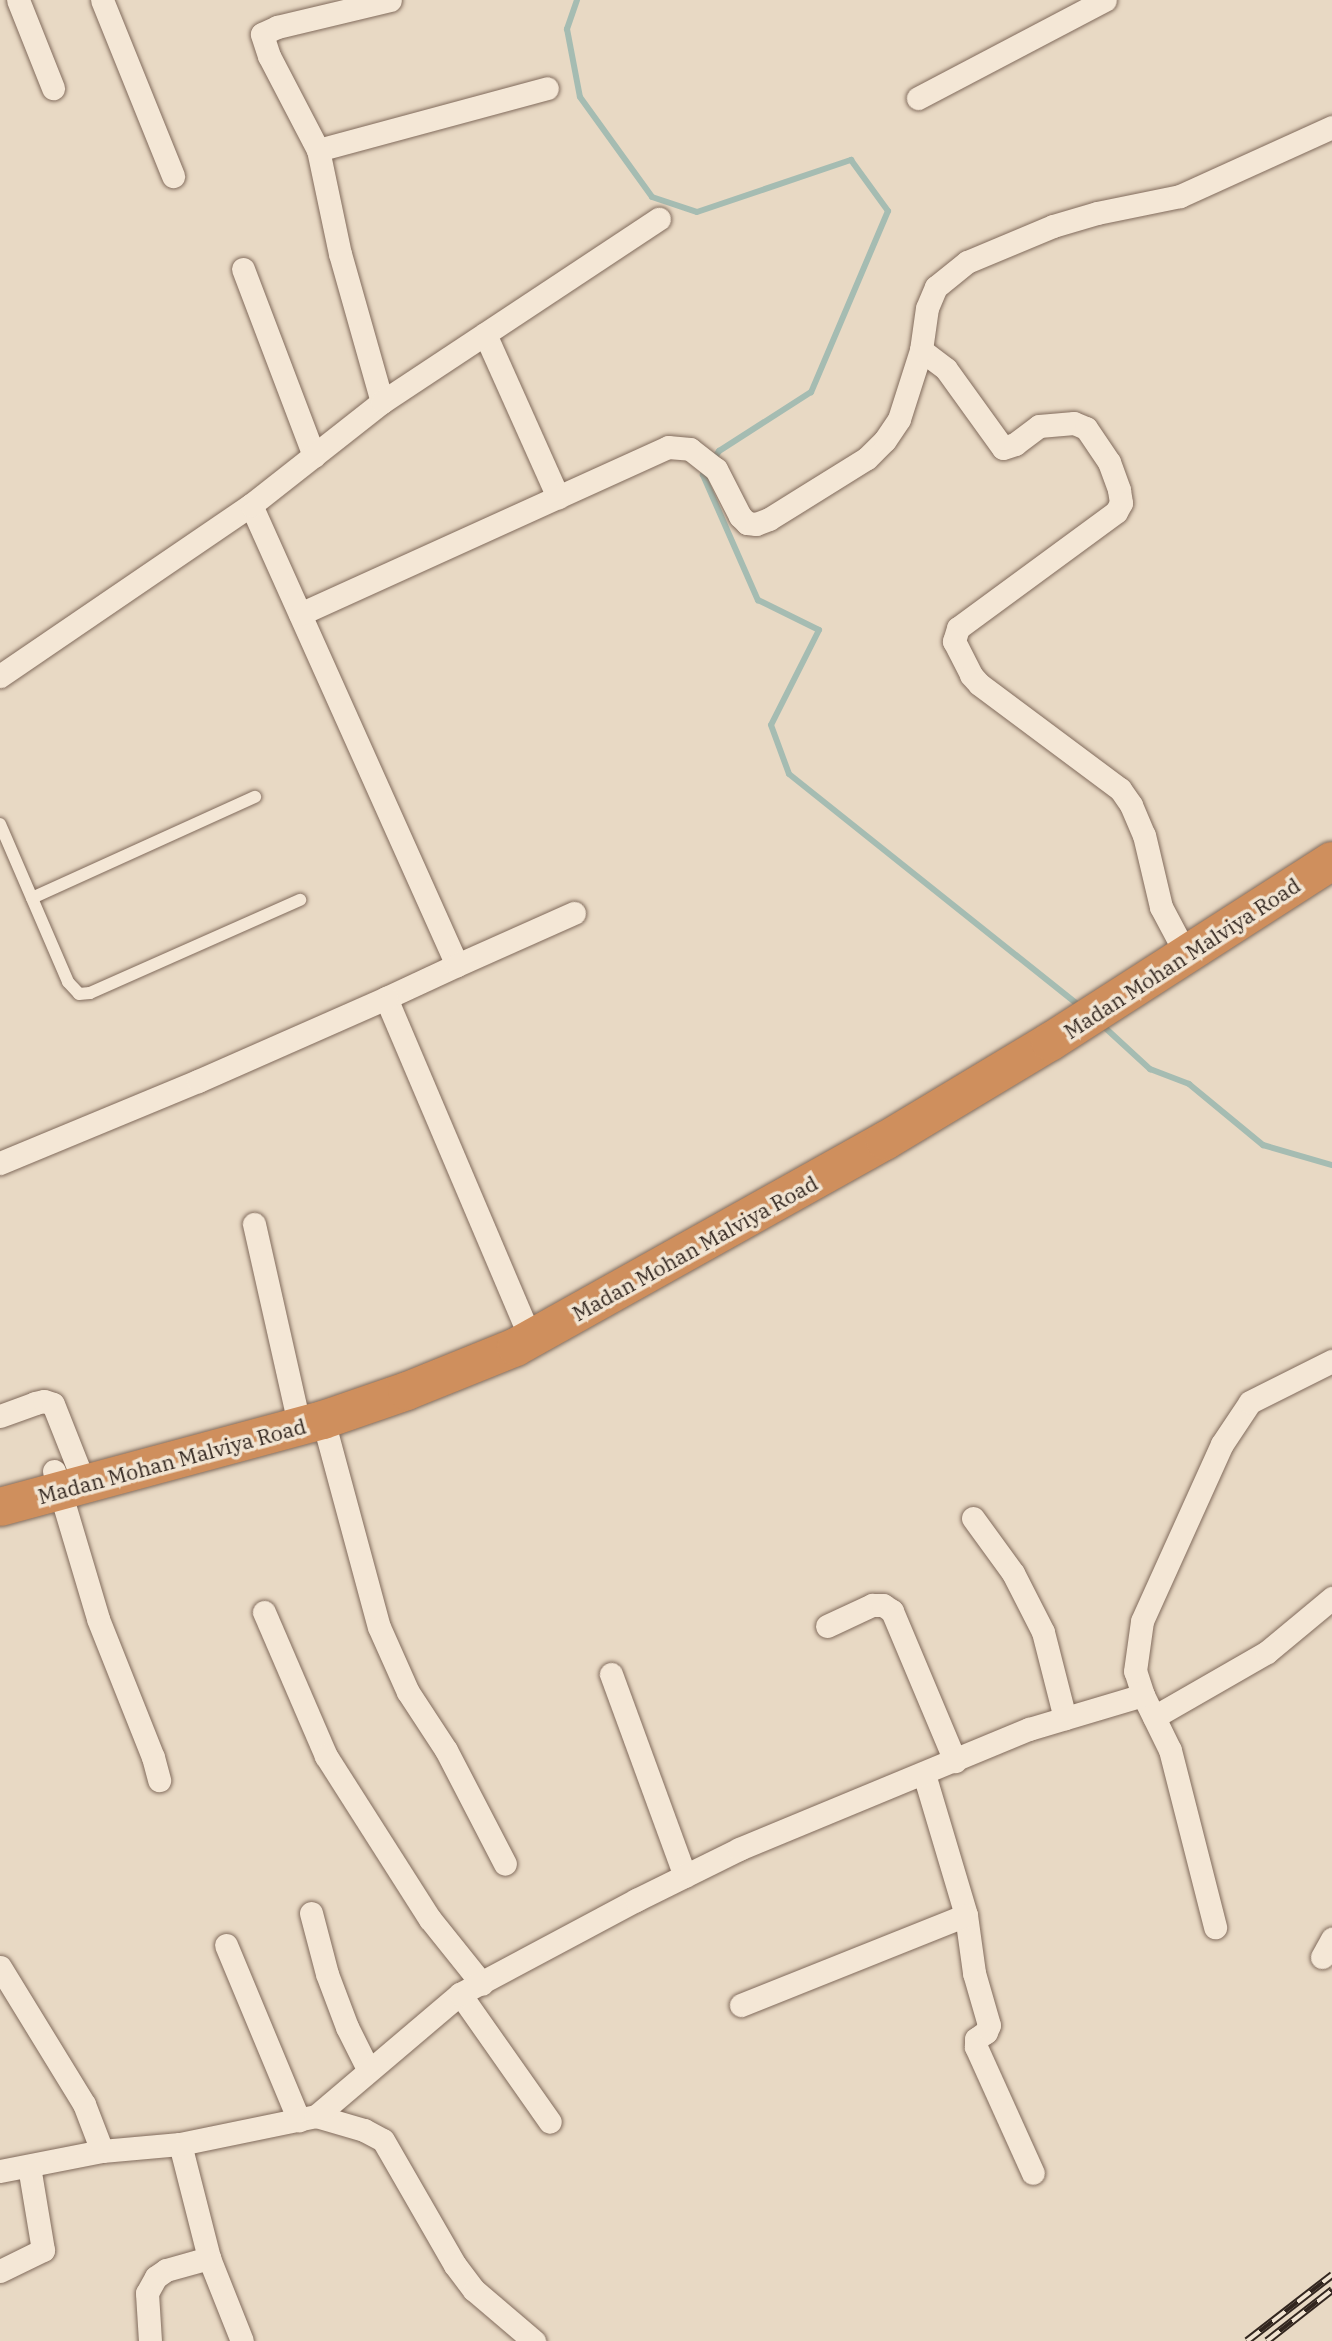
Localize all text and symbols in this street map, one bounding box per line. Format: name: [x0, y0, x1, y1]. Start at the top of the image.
street label: Madan Mohan Malviya Road: [1059, 872, 1305, 1044]
street label: Madan Mohan Malviya Road: [568, 1170, 822, 1326]
street label: Madan Mohan Malviya Road: [35, 1413, 309, 1509]

